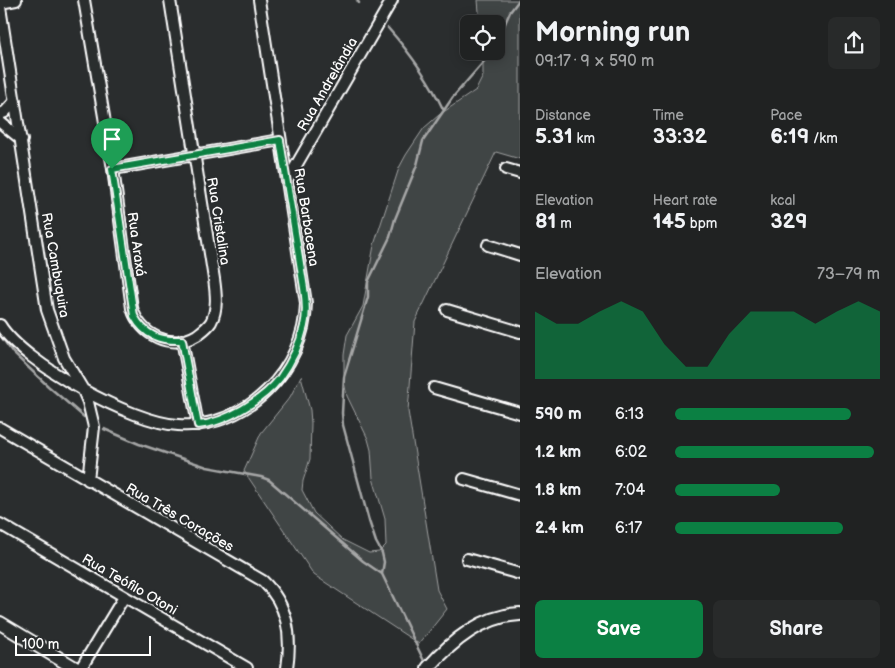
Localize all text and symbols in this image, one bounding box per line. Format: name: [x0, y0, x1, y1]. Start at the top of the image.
map controls: [460, 15, 505, 60]
button: locate: [460, 15, 505, 60]
text: Morning run: [535, 16, 690, 49]
button: share: [828, 17, 880, 69]
street label: Rua Andrelândia: [294, 34, 361, 134]
text: 09:17 · 9 × 590 m: [535, 52, 654, 71]
text: Distance: [535, 107, 591, 124]
text: Time: [653, 107, 684, 124]
text: Pace: [770, 107, 802, 124]
pin: [91, 118, 133, 169]
text: 5.31: [535, 124, 573, 149]
text: 33:32: [653, 124, 707, 149]
text: 6:19: [770, 124, 809, 149]
icon: arrive: [98, 125, 126, 153]
text: km: [573, 130, 595, 147]
text: /km: [809, 130, 838, 147]
street label: Rua Barbacena: [290, 167, 323, 268]
street label: Rua Cristalina: [203, 176, 234, 266]
text: Elevation: [535, 192, 593, 209]
text: Heart rate: [653, 192, 717, 209]
text: kcal: [770, 192, 795, 209]
text: 81: [535, 209, 556, 234]
text: 145: [653, 209, 686, 234]
text: 329: [770, 209, 807, 234]
street label: Rua Cambuquira: [38, 211, 73, 319]
street label: Rua Araxá: [124, 211, 149, 277]
text: m: [556, 215, 572, 232]
text: bpm: [686, 215, 717, 232]
text: Elevation: [535, 265, 602, 284]
text: 73–79 m: [817, 265, 880, 284]
text: 590 m: [535, 405, 582, 424]
text: 6:13: [615, 405, 644, 424]
text: 1.2 km: [535, 443, 581, 462]
text: 6:02: [615, 443, 647, 462]
street label: Rua Três Corações: [123, 480, 237, 555]
text: 1.8 km: [535, 481, 581, 500]
text: 7:04: [615, 481, 645, 500]
text: 2.4 km: [535, 519, 584, 538]
text: 6:17: [615, 519, 642, 538]
street label: Rua Teófilo Otoni: [79, 550, 181, 619]
button: Save: [535, 600, 703, 658]
button: Share: [713, 600, 880, 658]
scale bar: [15, 633, 151, 656]
text: 100 m: [22, 636, 59, 653]

